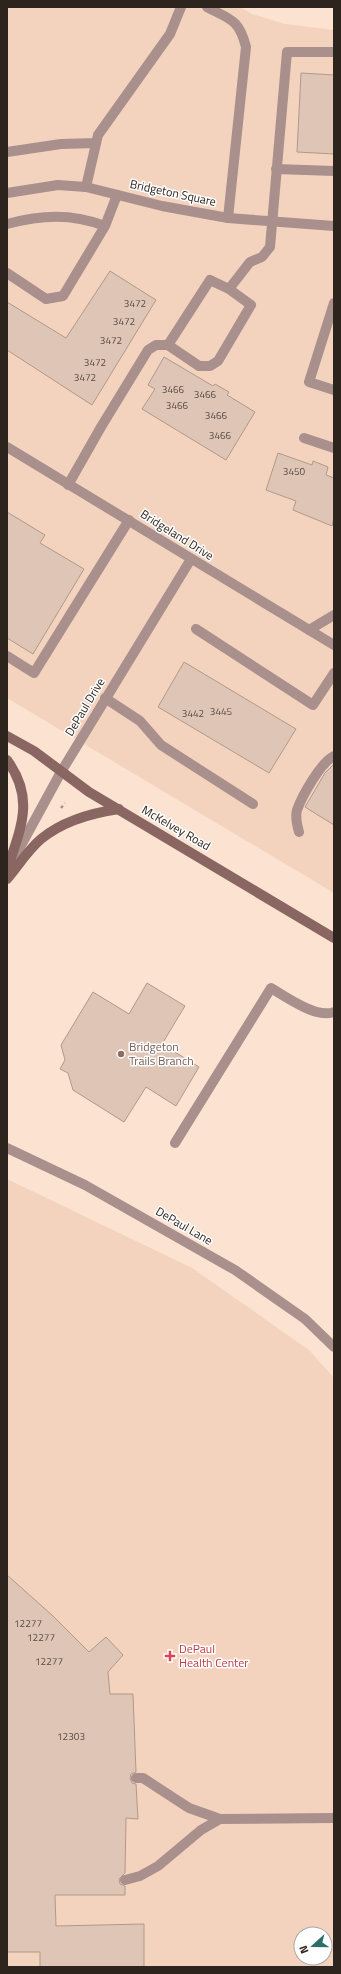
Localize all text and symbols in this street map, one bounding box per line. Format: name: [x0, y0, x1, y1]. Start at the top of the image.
street label: Bridgeton Square: [128, 174, 218, 211]
house number: 3472: [124, 296, 146, 311]
house number: 3472: [113, 314, 135, 329]
house number: 3472: [100, 333, 122, 348]
house number: 3472: [84, 355, 106, 370]
house number: 3472: [74, 370, 96, 385]
house number: 3466: [162, 382, 185, 397]
house number: 3466: [194, 387, 217, 402]
house number: 3466: [166, 398, 189, 413]
house number: 3466: [205, 408, 228, 423]
house number: 3466: [209, 428, 232, 443]
house number: 3450: [283, 464, 306, 479]
street label: Bridgeland Drive: [137, 504, 218, 565]
street label: DePaul Drive: [60, 674, 109, 739]
house number: 3445: [210, 704, 233, 719]
house number: 3442: [182, 706, 204, 721]
street label: McKelvey Road: [138, 800, 214, 855]
place label: Bridgeton Trails Branch: [129, 1037, 194, 1070]
marker: Bridgeton Trails Branch: [116, 1049, 126, 1059]
street label: DePaul Lane: [152, 1202, 216, 1250]
house number: 12277: [14, 1616, 42, 1631]
house number: 12277: [27, 1630, 55, 1645]
place label: DePaul Health Center: [179, 1639, 248, 1672]
marker: DePaul Health Center: [164, 1650, 176, 1662]
house number: 12277: [35, 1654, 63, 1669]
house number: 12303: [57, 1729, 85, 1744]
north arrow: [293, 1926, 333, 1966]
text: N: [295, 1943, 312, 1956]

